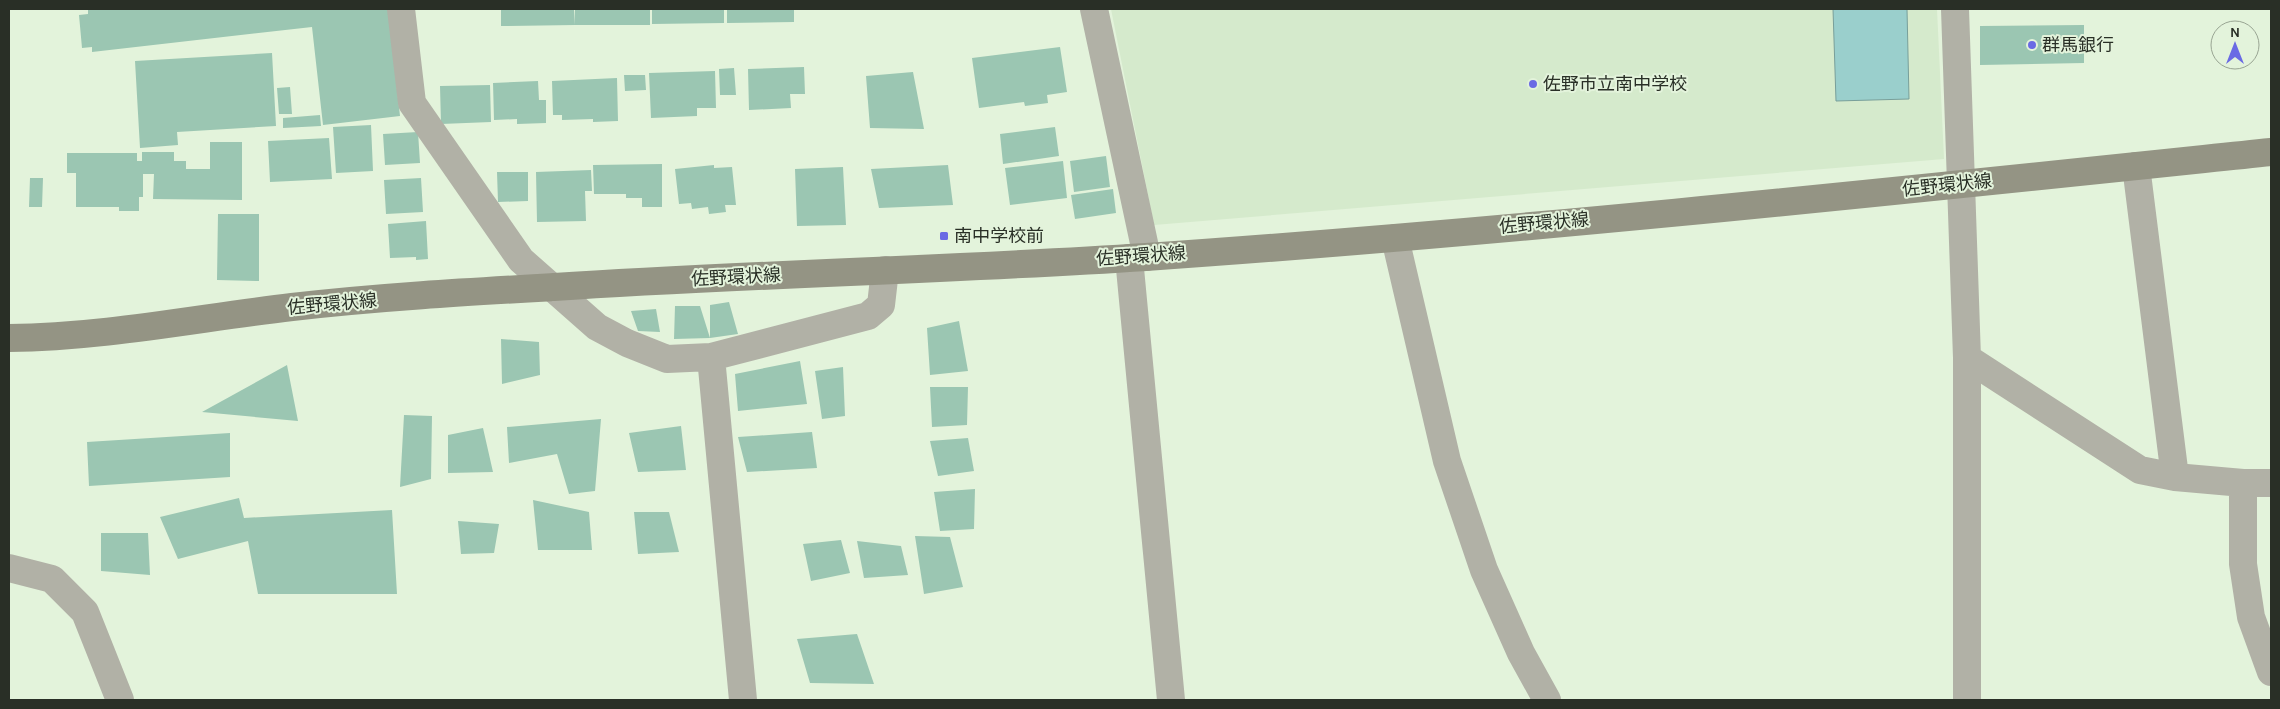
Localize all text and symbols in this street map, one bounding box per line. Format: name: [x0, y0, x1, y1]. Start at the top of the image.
north arrow: [2210, 20, 2260, 70]
text: N: [2230, 24, 2240, 41]
place label: 群馬銀行: [2042, 34, 2114, 56]
marker: 群馬銀行: [2026, 39, 2038, 51]
place label: 佐野市立南中学校: [1543, 73, 1687, 95]
marker: 佐野市立南中学校: [1527, 78, 1539, 90]
street label: 佐野環状線: [1901, 169, 1993, 201]
street label: 佐野環状線: [1498, 208, 1590, 238]
place label: 南中学校前: [954, 225, 1044, 247]
marker: 南中学校前: [938, 230, 950, 242]
street label: 佐野環状線: [1095, 242, 1187, 270]
street label: 佐野環状線: [690, 264, 782, 290]
street label: 佐野環状線: [286, 289, 378, 319]

